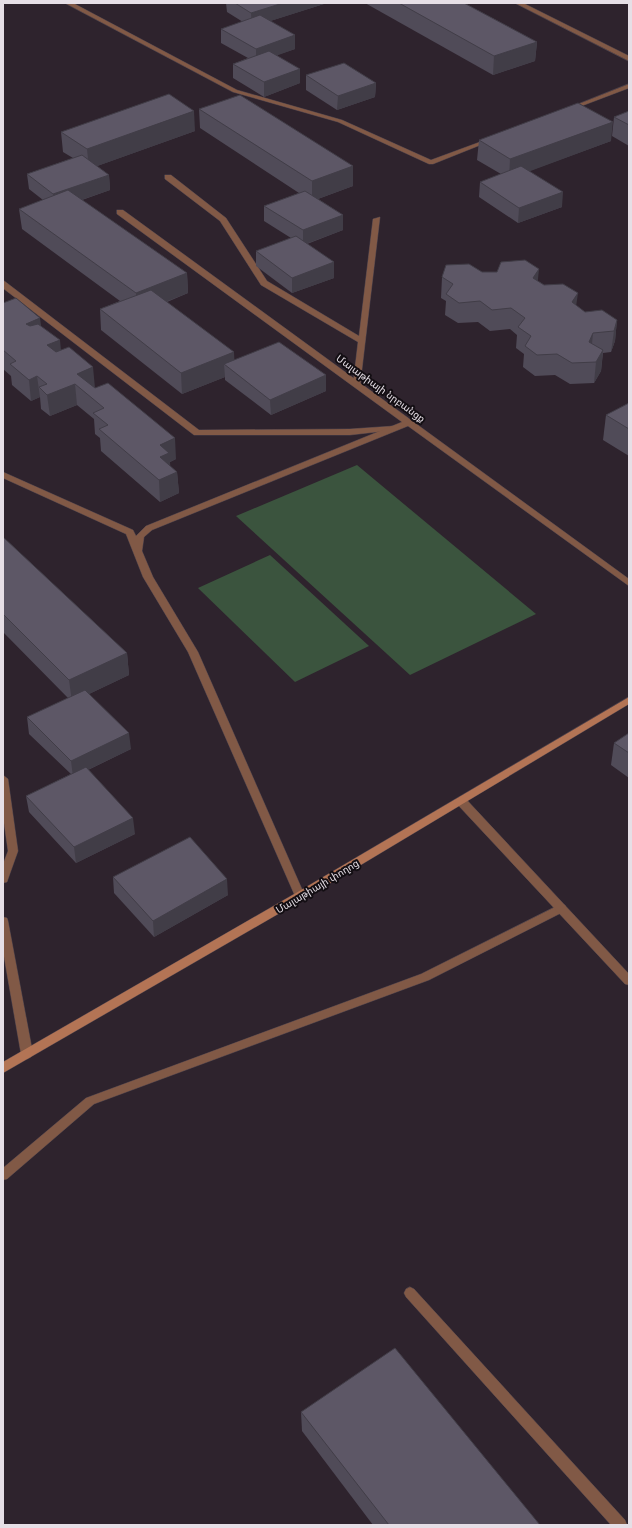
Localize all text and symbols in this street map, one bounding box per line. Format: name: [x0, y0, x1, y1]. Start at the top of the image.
street label: Մալաթիայի նրբանցք: [334, 352, 428, 425]
street label: Մալաթիայի փողոց: [273, 856, 361, 916]

